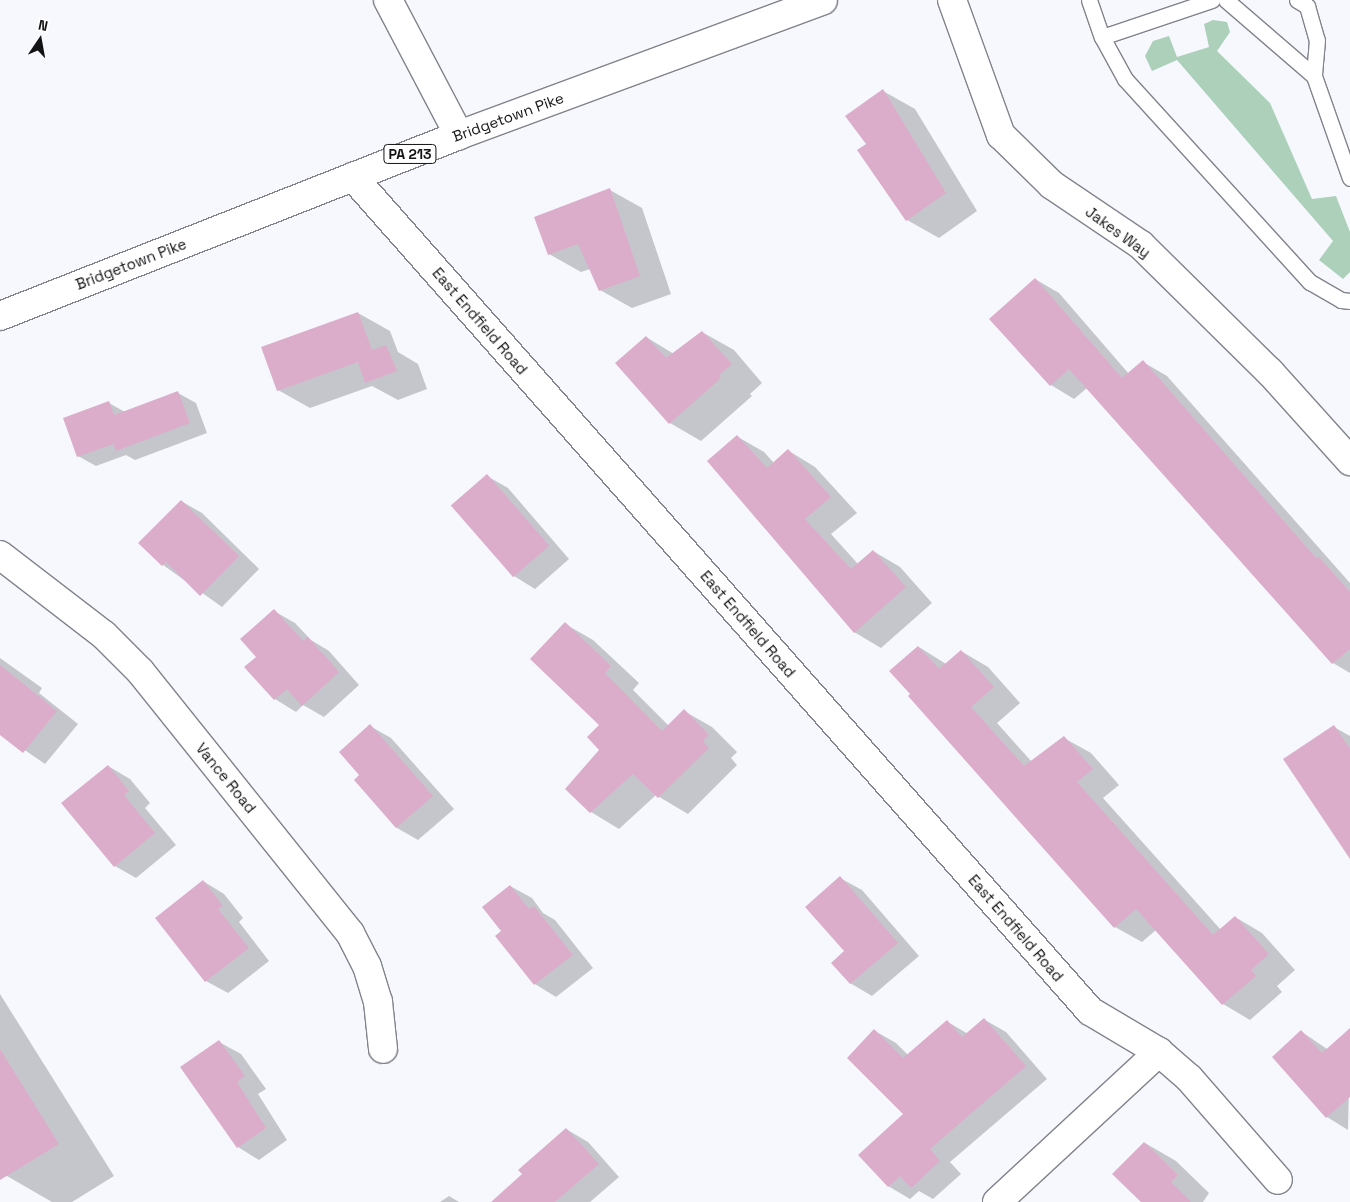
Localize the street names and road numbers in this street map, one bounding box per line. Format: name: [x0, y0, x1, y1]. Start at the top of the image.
street label: Bridgetown Pike: [450, 89, 566, 145]
road number: PA 213: [382, 142, 438, 166]
street label: Jakes Way: [1082, 202, 1154, 262]
street label: Bridgetown Pike: [73, 235, 189, 293]
street label: East Endfield Road: [429, 264, 531, 378]
street label: East Endfield Road: [697, 567, 799, 681]
street label: Vance Road: [192, 739, 260, 817]
street label: East Endfield Road: [965, 871, 1067, 985]

